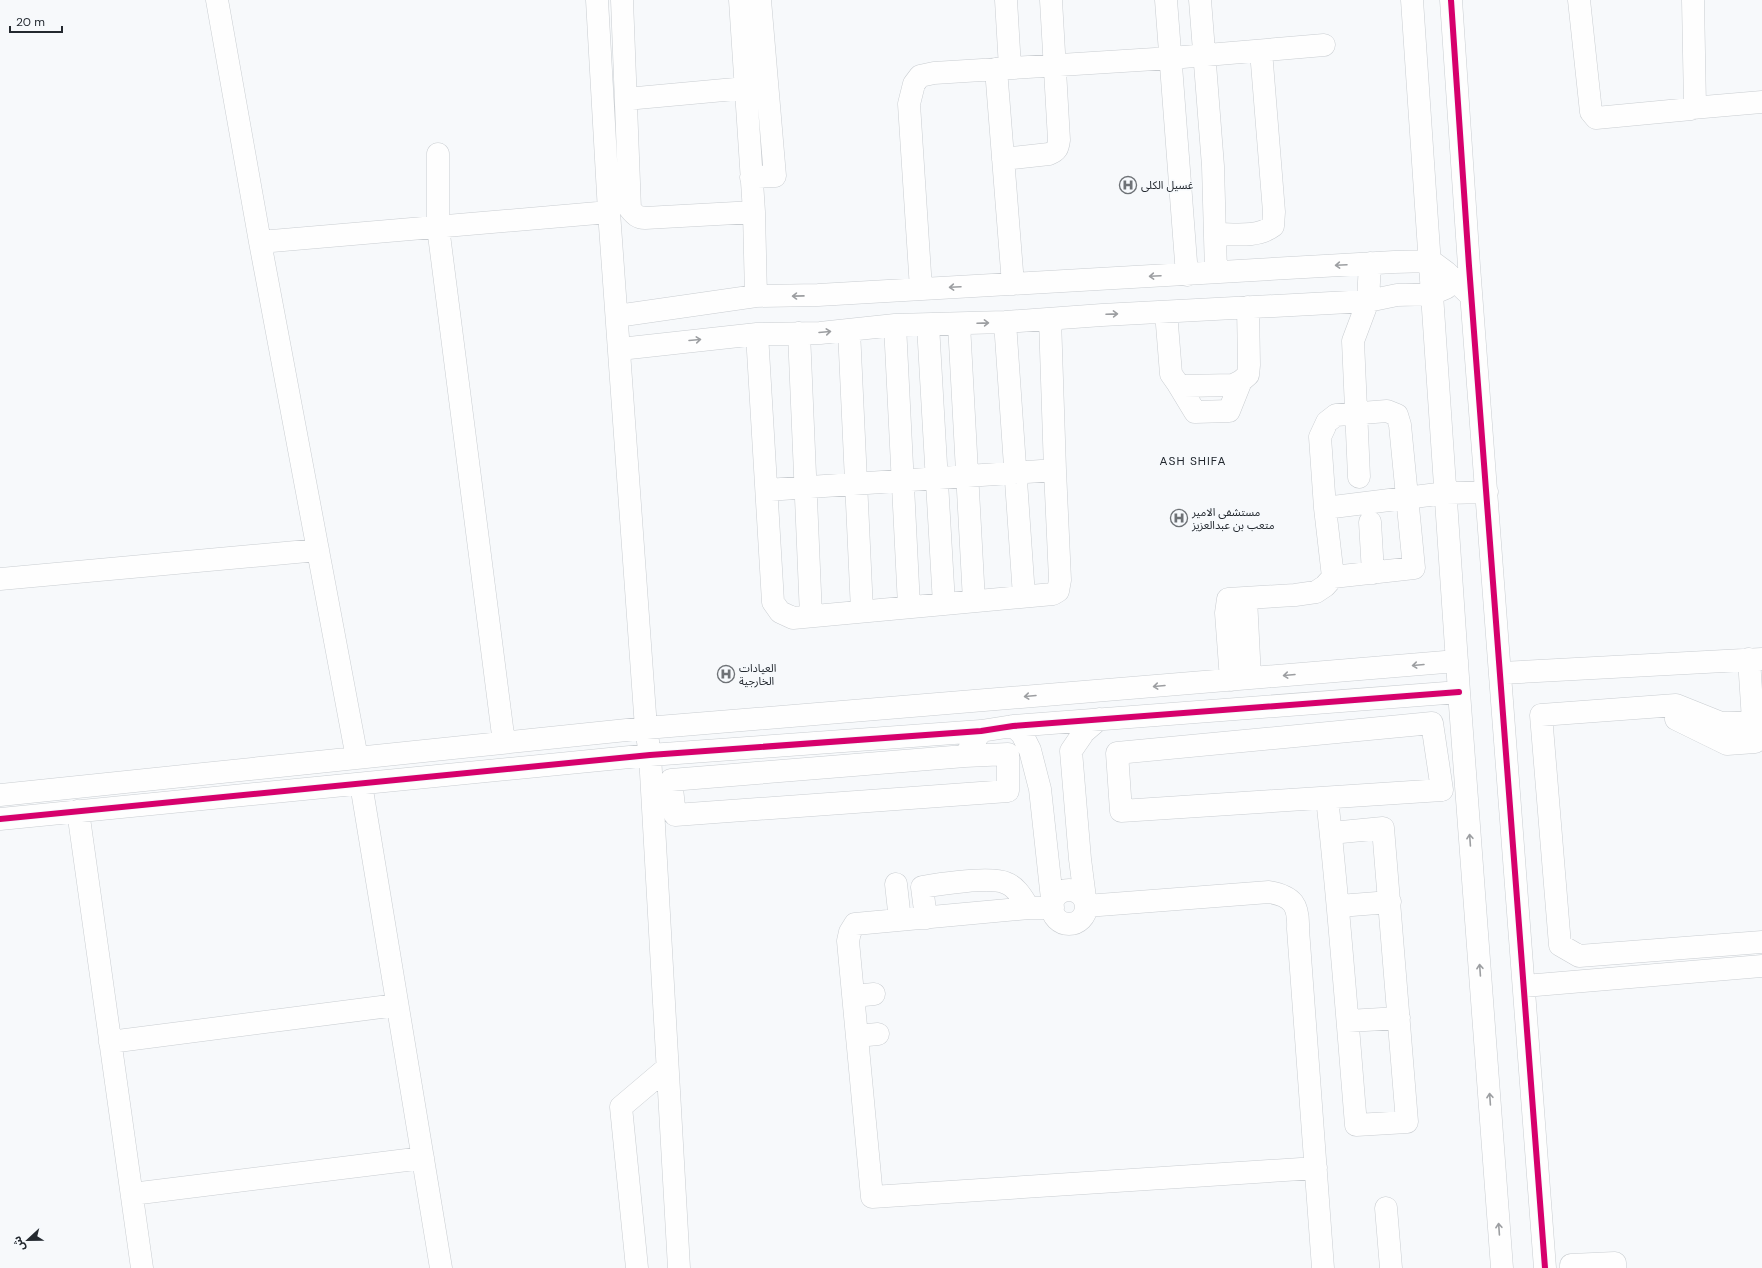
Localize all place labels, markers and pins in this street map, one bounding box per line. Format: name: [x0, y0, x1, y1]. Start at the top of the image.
hospital icon: غسيل الكلى: [1118, 175, 1138, 195]
place label: غسيل الكلى: [1141, 178, 1194, 192]
place label: مستشفى الامير متعب بن عبدالعزيز: [1191, 505, 1275, 532]
hospital icon: مستشفى الامير متعب بن عبدالعزيز: [1169, 508, 1189, 528]
place label: العيادات الخارجية: [739, 661, 776, 688]
hospital icon: العيادات الخارجية: [716, 664, 736, 684]

